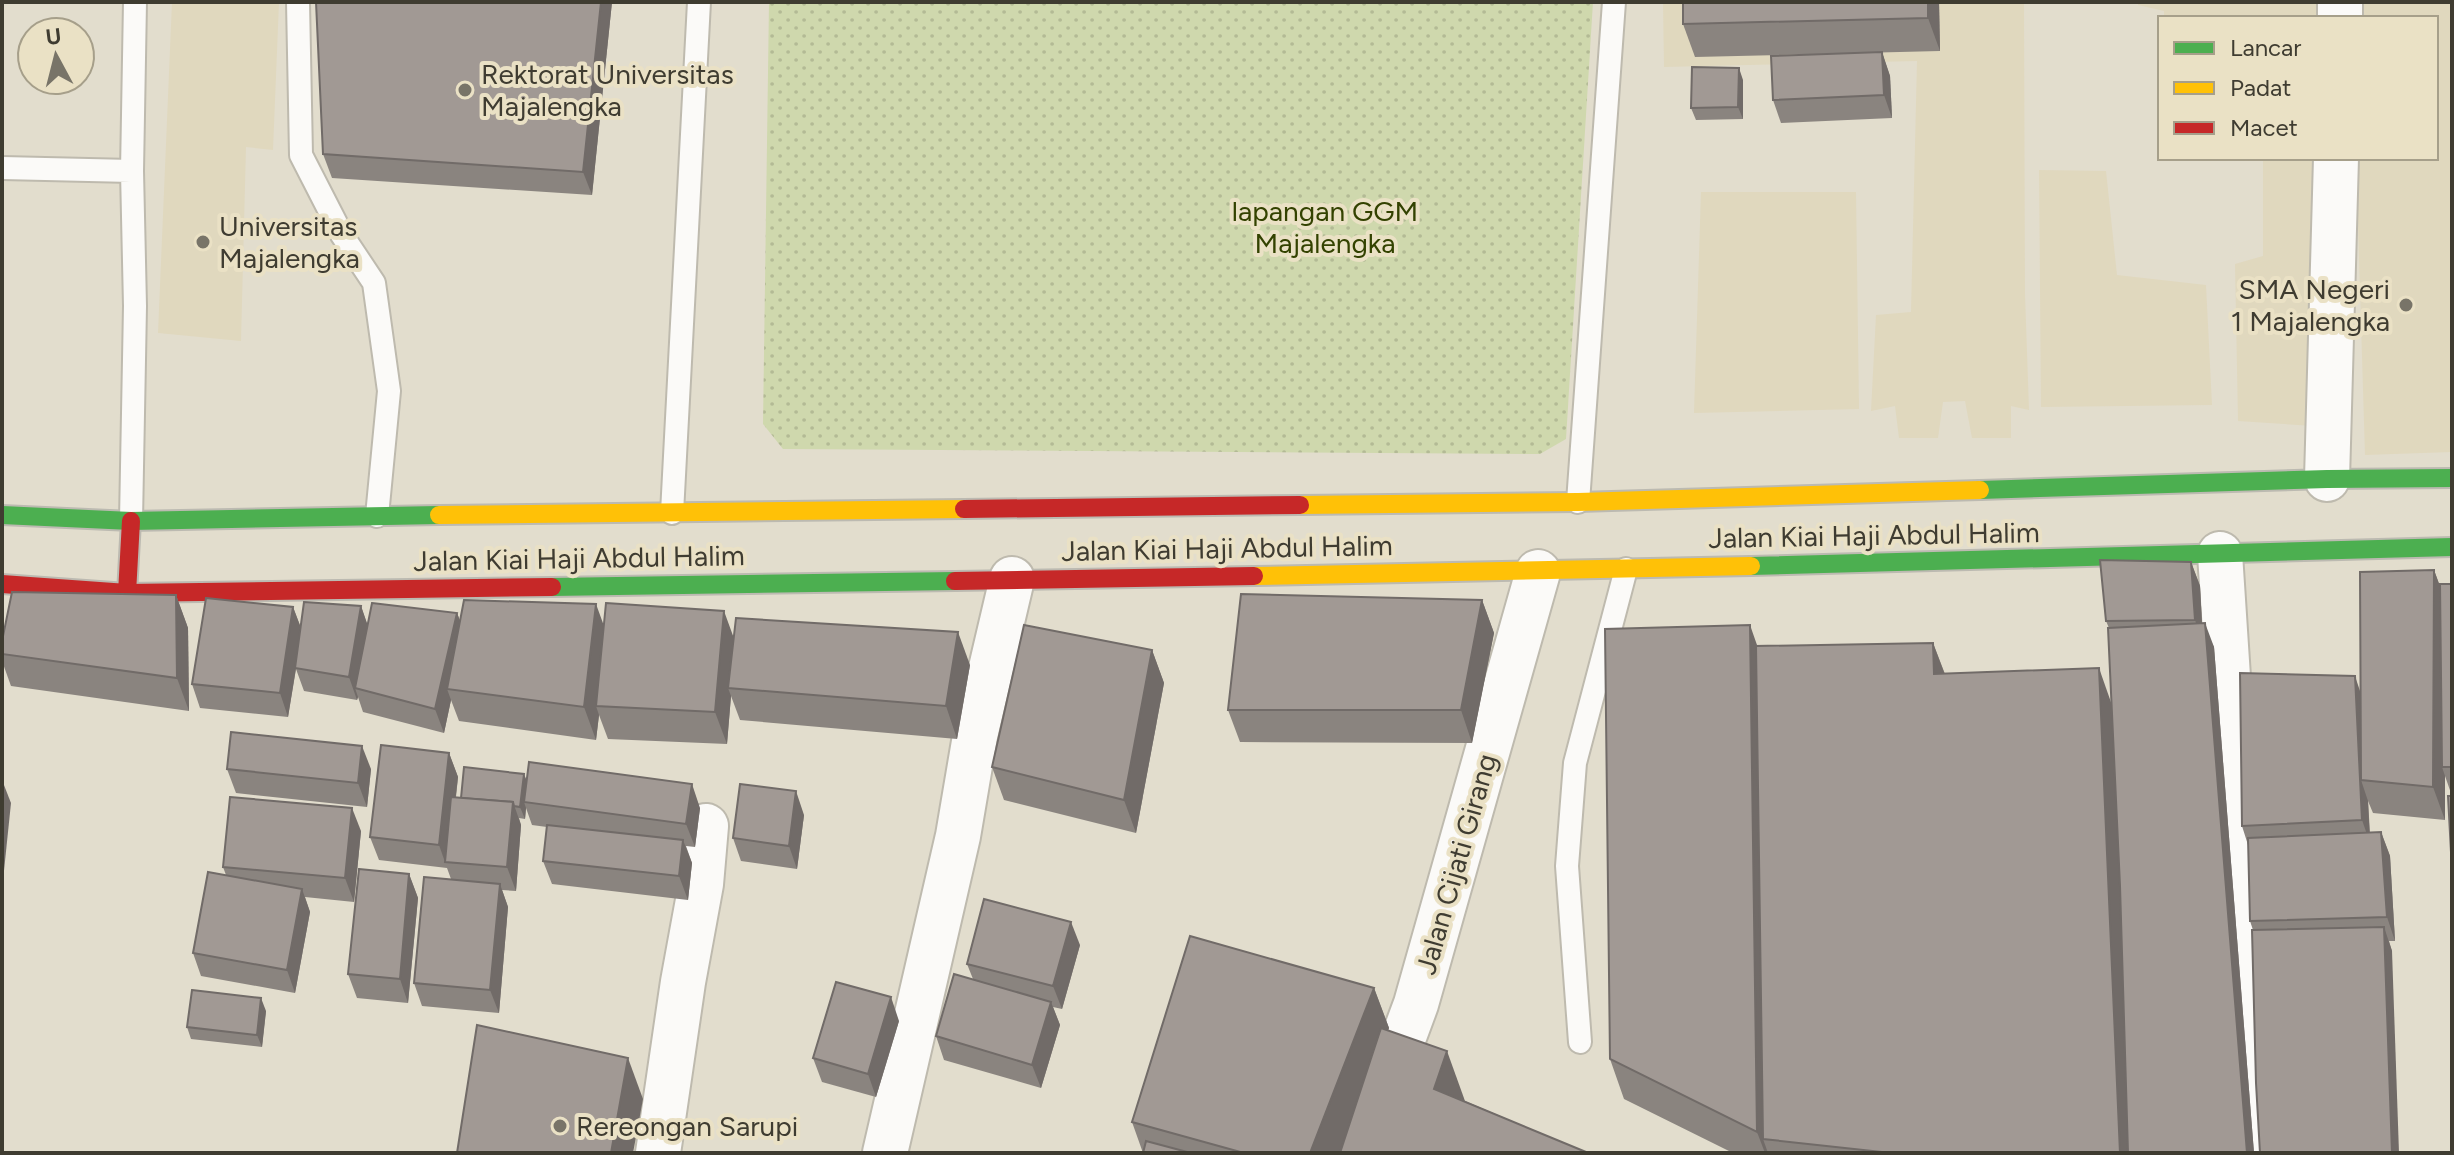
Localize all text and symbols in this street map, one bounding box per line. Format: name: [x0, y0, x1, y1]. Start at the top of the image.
north arrow: [16, 16, 96, 96]
legend: [2158, 16, 2438, 160]
text: U: [44, 22, 63, 51]
text: Lancar: [2230, 33, 2301, 62]
place label: Rektorat Universitas Majalengka: [481, 57, 734, 123]
text: Padat: [2230, 73, 2291, 102]
marker: Rektorat Universitas Majalengka: [456, 81, 474, 99]
text: Macet: [2230, 113, 2298, 142]
park label: lapangan GGM Majalengka: [1232, 194, 1418, 260]
place label: Universitas Majalengka: [219, 209, 360, 275]
marker: Universitas Majalengka: [194, 233, 212, 251]
place label: SMA Negeri 1 Majalengka: [2231, 272, 2390, 338]
marker: SMA Negeri 1 Majalengka: [2397, 296, 2415, 314]
street label: Jalan Kiai Haji Abdul Halim: [1708, 515, 2040, 555]
street label: Jalan Kiai Haji Abdul Halim: [1061, 528, 1393, 568]
street label: Jalan Kiai Haji Abdul Halim: [413, 538, 745, 578]
street label: Jalan Cijati Girang: [1408, 750, 1504, 978]
place label: Rereongan Sarupi: [576, 1109, 798, 1143]
marker: Rereongan Sarupi: [551, 1117, 569, 1135]

